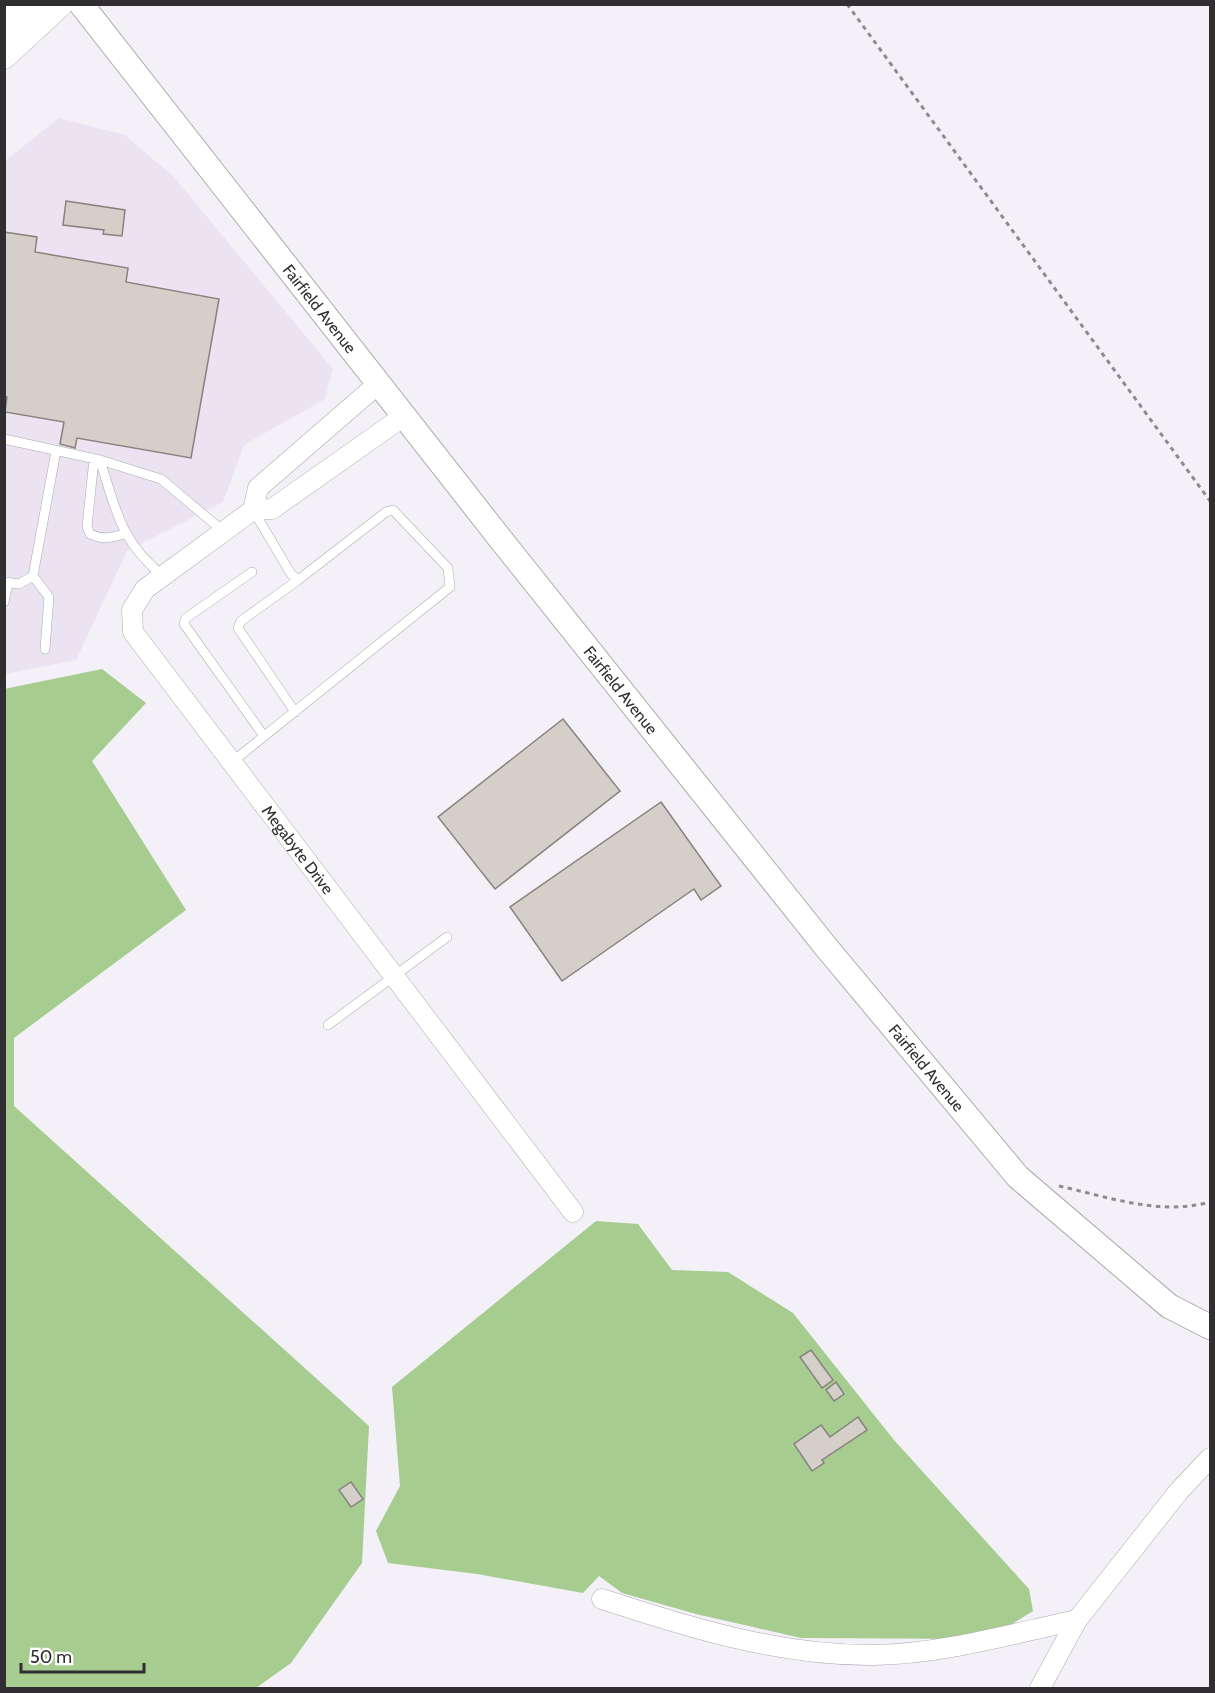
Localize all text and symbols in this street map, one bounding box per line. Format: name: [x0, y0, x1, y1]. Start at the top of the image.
street label: Fairfield Avenue: [279, 260, 360, 357]
street label: Fairfield Avenue: [580, 642, 662, 738]
street label: Megabyte Drive: [258, 801, 338, 898]
street label: Fairfield Avenue: [885, 1020, 968, 1115]
scale bar: [21, 1636, 144, 1674]
text: 50 m: [30, 1646, 72, 1668]

